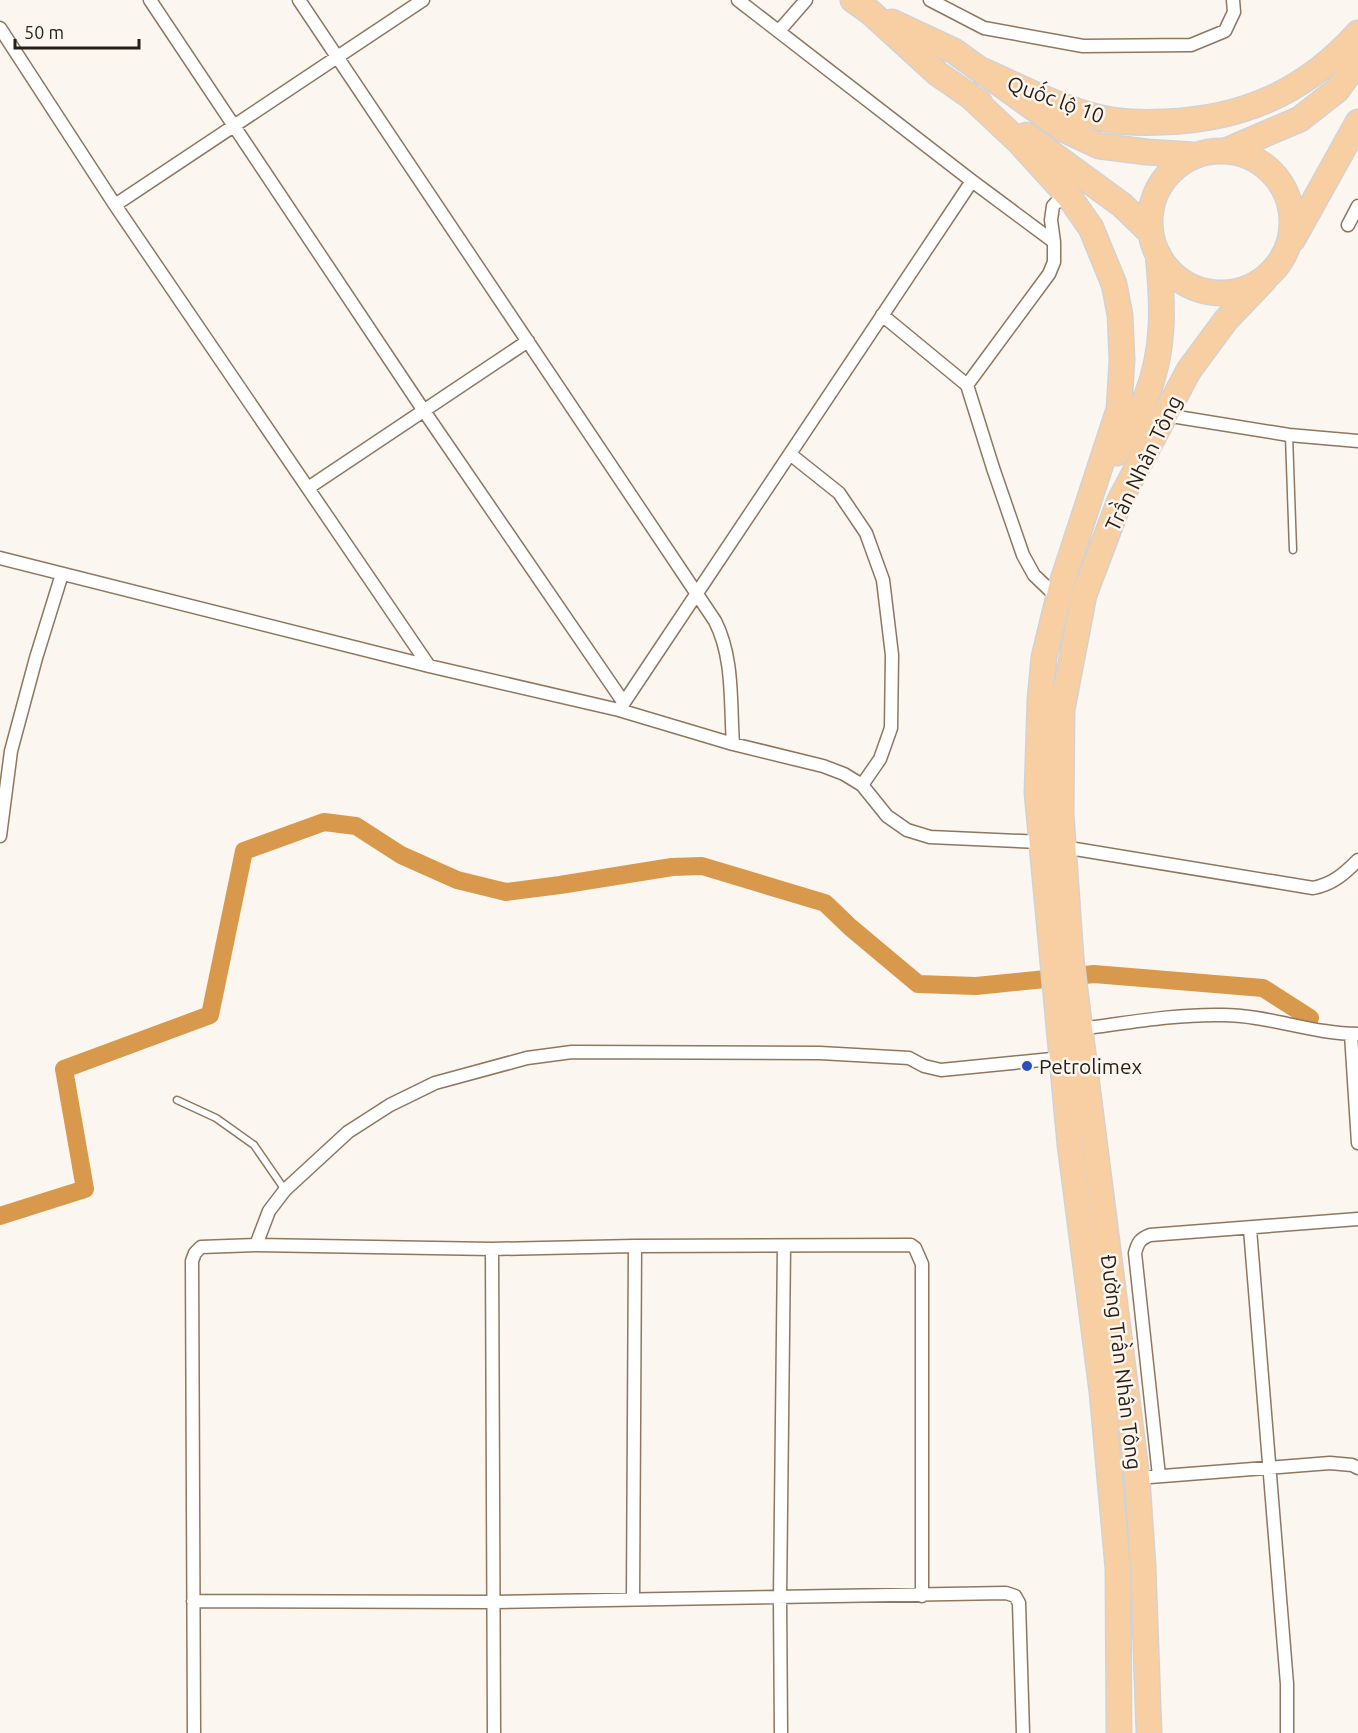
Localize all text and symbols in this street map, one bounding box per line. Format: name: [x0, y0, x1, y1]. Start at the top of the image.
scale bar: [15, 12, 140, 50]
text: 50 m: [24, 22, 64, 42]
street label: Quốc lộ 10: [1004, 68, 1109, 128]
street label: Trần Nhân Tông: [1098, 390, 1186, 535]
place label: Petrolimex: [1039, 1054, 1143, 1078]
marker: Petrolimex: [1020, 1059, 1034, 1073]
street label: Đường Trần Nhân Tông: [1097, 1253, 1149, 1471]

